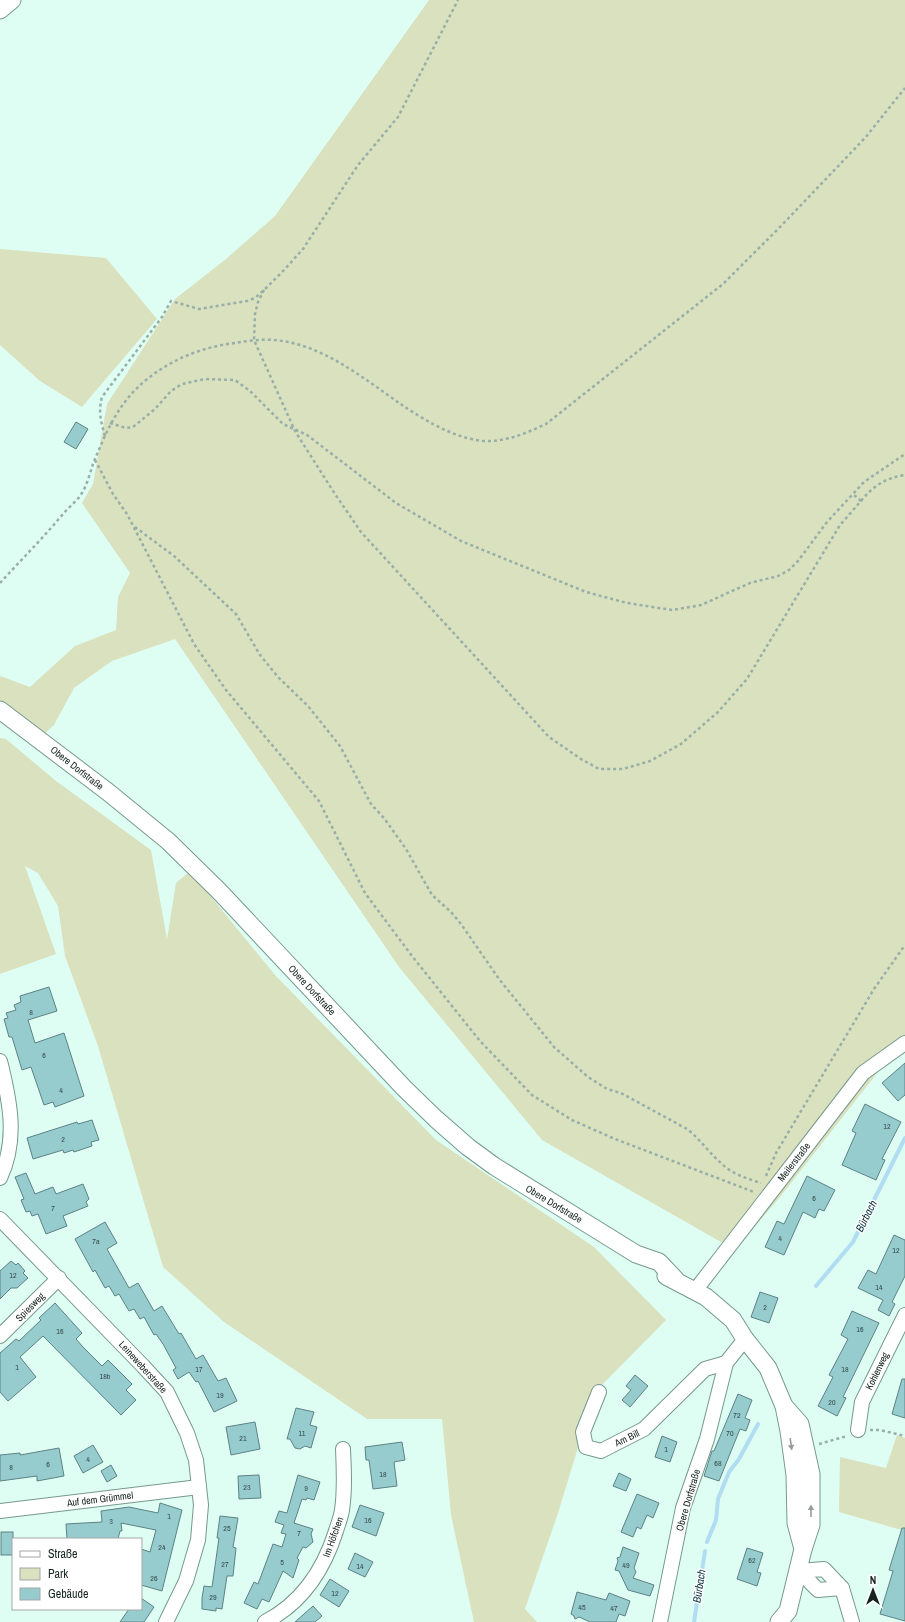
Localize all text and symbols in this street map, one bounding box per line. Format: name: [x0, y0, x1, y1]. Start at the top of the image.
street label: Obere Dorfstraße: [48, 743, 106, 793]
street label: Obere Dorfstraße: [285, 962, 339, 1018]
house number: 8: [29, 1007, 33, 1017]
house number: 6: [42, 1050, 46, 1060]
house number: 4: [59, 1085, 63, 1095]
house number: 12: [883, 1121, 891, 1131]
house number: 2: [61, 1134, 65, 1144]
street label: Meilerstraße: [775, 1140, 814, 1184]
street label: Obere Dorfstraße: [523, 1182, 585, 1226]
house number: 6: [812, 1193, 816, 1203]
water label: Bürbach: [852, 1198, 880, 1234]
house number: 7: [51, 1203, 55, 1213]
house number: 4: [778, 1233, 782, 1243]
house number: 7a: [92, 1236, 100, 1246]
house number: 12: [892, 1245, 900, 1255]
house number: 12: [9, 1270, 17, 1280]
house number: 14: [875, 1282, 883, 1292]
street label: Spiesweg: [13, 1289, 48, 1324]
house number: 2: [763, 1302, 767, 1312]
house number: 16: [856, 1324, 864, 1334]
house number: 16: [56, 1326, 64, 1336]
street label: Leineweberstraße: [116, 1338, 170, 1396]
street label: Kohlenweg: [862, 1350, 892, 1392]
house number: 1: [15, 1362, 19, 1372]
house number: 17: [195, 1364, 203, 1374]
house number: 18: [841, 1364, 849, 1374]
house number: 18b: [100, 1371, 111, 1381]
house number: 19: [216, 1390, 224, 1400]
house number: 20: [828, 1397, 836, 1407]
house number: 72: [733, 1410, 741, 1420]
street label: Am Bill: [612, 1426, 642, 1450]
house number: 11: [299, 1428, 306, 1438]
house number: 70: [726, 1428, 734, 1438]
house number: 21: [239, 1433, 247, 1443]
one-way arrow: [788, 1438, 794, 1451]
house number: 1: [664, 1444, 668, 1454]
house number: 4: [86, 1454, 90, 1464]
house number: 68: [714, 1458, 722, 1468]
house number: 6: [46, 1459, 50, 1469]
house number: 8: [9, 1462, 13, 1472]
street label: Obere Dorfstraße: [673, 1467, 703, 1532]
house number: 18: [379, 1469, 387, 1479]
house number: 23: [243, 1482, 251, 1492]
house number: 9: [304, 1483, 308, 1493]
street label: Auf dem Grümmel: [65, 1488, 134, 1510]
one-way arrow: [808, 1504, 814, 1517]
house number: 1: [167, 1511, 171, 1521]
street label: Im Höfchen: [320, 1515, 346, 1559]
house number: 16: [364, 1515, 372, 1525]
house number: 3: [109, 1516, 113, 1526]
house number: 25: [223, 1523, 231, 1533]
house number: 7: [297, 1528, 301, 1538]
legend: [12, 1538, 142, 1610]
house number: 24: [158, 1542, 166, 1552]
text: Straße: [48, 1546, 78, 1562]
house number: 62: [748, 1555, 756, 1565]
house number: 5: [280, 1557, 284, 1567]
house number: 27: [221, 1559, 229, 1569]
house number: 49: [622, 1560, 630, 1570]
house number: 14: [356, 1561, 364, 1571]
text: Park: [48, 1566, 68, 1582]
water label: Bürbach: [689, 1568, 709, 1604]
north arrow: [853, 1570, 893, 1610]
house number: 26: [150, 1573, 158, 1583]
text: N: [870, 1573, 876, 1587]
text: Gebäude: [48, 1586, 89, 1602]
house number: 12: [331, 1588, 339, 1598]
house number: 29: [209, 1592, 217, 1602]
house number: 45: [578, 1602, 586, 1612]
house number: 47: [610, 1603, 618, 1613]

